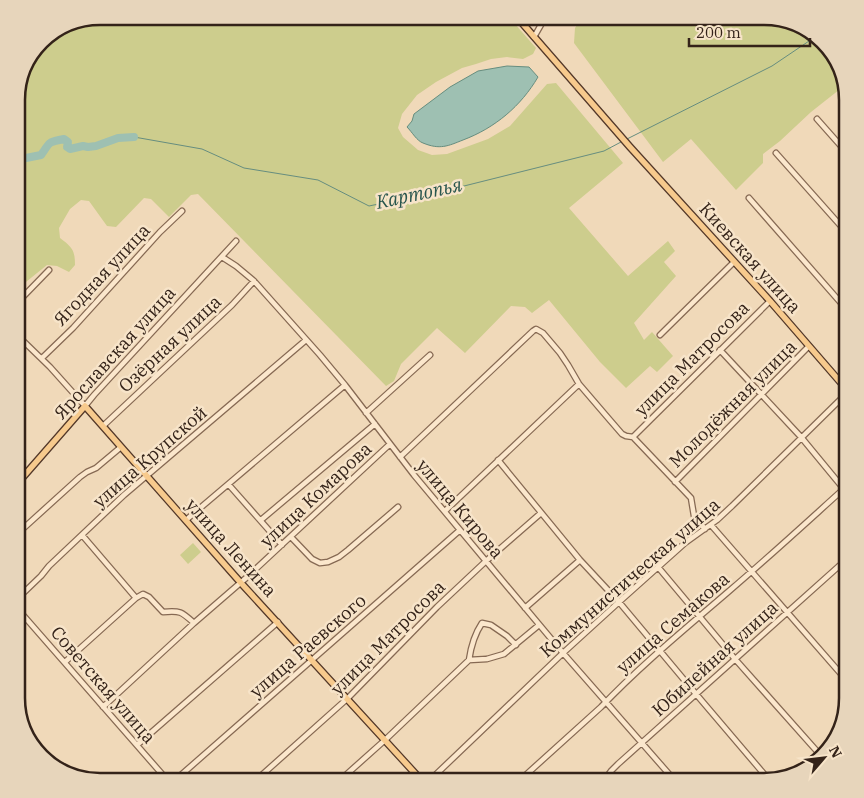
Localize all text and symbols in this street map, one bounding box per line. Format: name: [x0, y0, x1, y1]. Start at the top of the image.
scale bar: [689, 15, 810, 47]
text: 200 m: [696, 23, 741, 42]
water label: Картопья: [373, 172, 464, 214]
street label: Киевская улица: [695, 197, 806, 318]
street label: Ягодная улица: [48, 219, 155, 330]
street label: Ярославская улица: [49, 281, 181, 424]
street label: Озёрная улица: [113, 290, 226, 397]
street label: улица Матросова: [629, 296, 754, 421]
street label: Молодёжная улица: [664, 335, 801, 472]
street label: улица Крупской: [88, 401, 211, 512]
street label: улица Комарова: [255, 437, 376, 552]
street label: улица Кирова: [412, 454, 509, 563]
street label: Коммунистическая улица: [535, 493, 725, 662]
street label: улица Ленина: [181, 494, 282, 602]
street label: улица Семакова: [611, 567, 734, 678]
street label: улица Матросова: [325, 575, 450, 700]
street label: улица Раевского: [245, 589, 371, 702]
street label: Юбилейная улица: [647, 596, 783, 721]
street label: Советская улица: [46, 621, 161, 748]
north arrow: [799, 733, 849, 783]
text: N: [825, 743, 846, 761]

